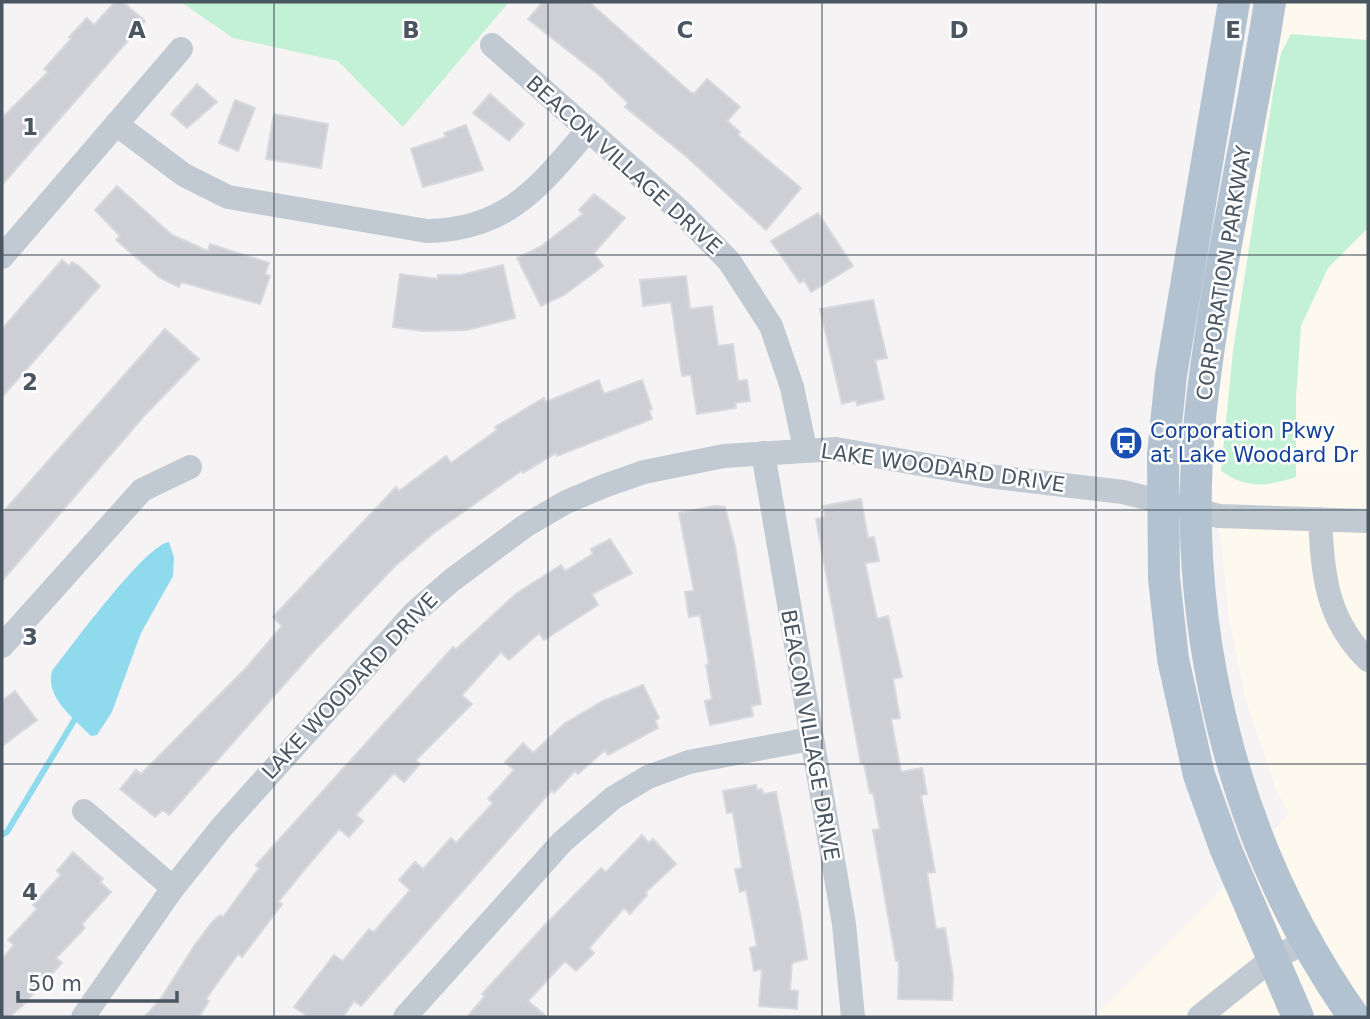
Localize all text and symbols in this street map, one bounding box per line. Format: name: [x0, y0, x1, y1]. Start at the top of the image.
text: A: [128, 17, 146, 43]
text: B: [402, 17, 420, 43]
text: C: [677, 17, 693, 43]
text: D: [949, 17, 969, 43]
text: E: [1225, 17, 1241, 43]
street label: BEACON VILLAGE DRIVE: [521, 71, 727, 259]
text: 1: [22, 114, 38, 140]
street label: CORPORATION PARKWAY: [1192, 144, 1256, 402]
text: 2: [22, 369, 38, 395]
place label: Corporation Pkwy at Lake Woodard Dr: [1150, 419, 1358, 467]
bus stop icon: Corporation Pkwy at Lake Woodard Dr: [1107, 424, 1145, 462]
street label: LAKE WOODARD DRIVE: [819, 439, 1067, 497]
street label: LAKE WOODARD DRIVE: [257, 588, 443, 784]
street label: BEACON VILLAGE DRIVE: [776, 608, 844, 862]
text: 3: [22, 624, 38, 650]
text: 4: [22, 879, 38, 905]
scale bar: [18, 960, 177, 1004]
text: 50 m: [28, 972, 82, 996]

